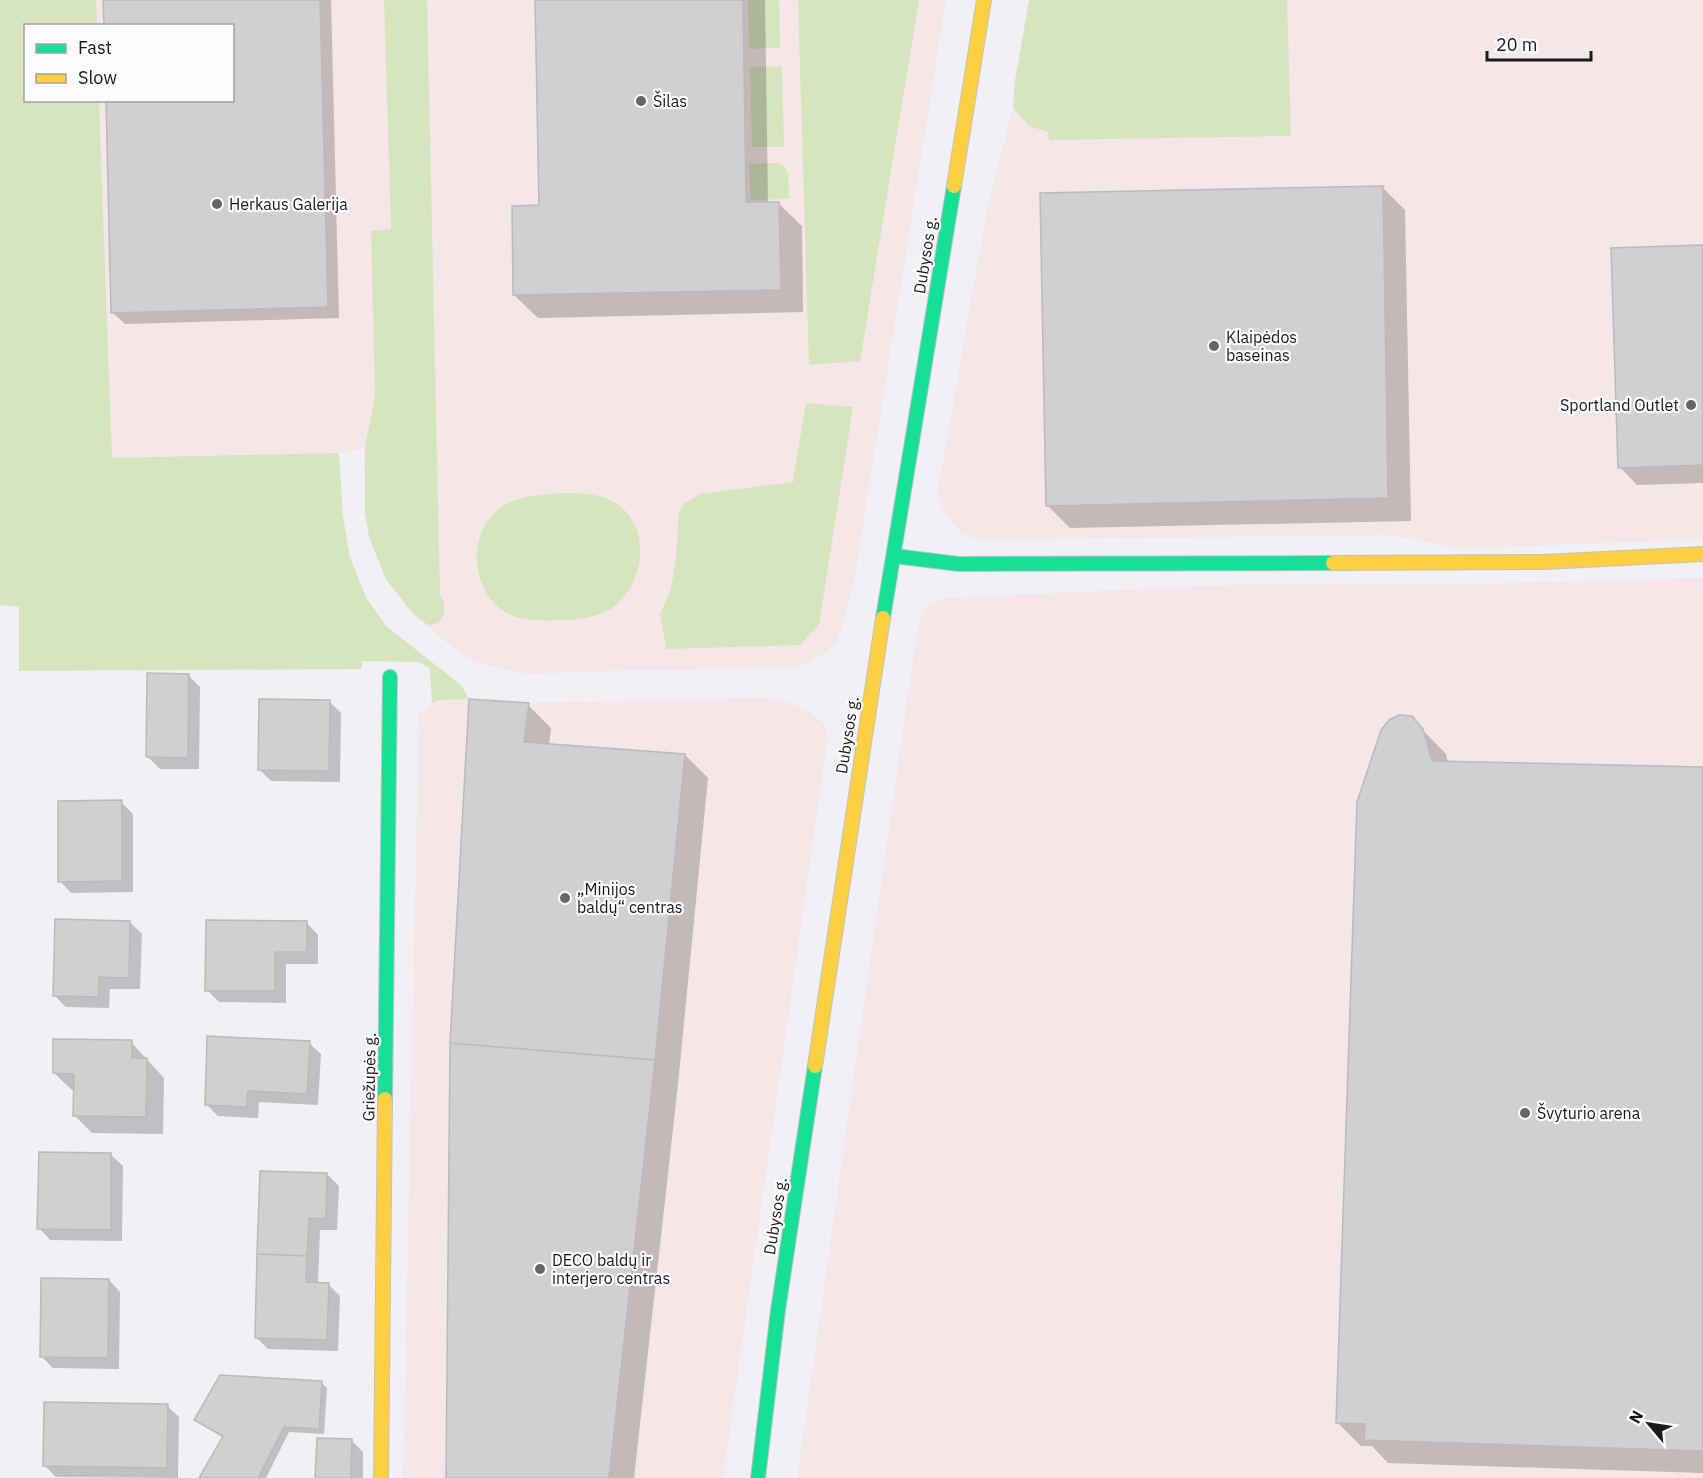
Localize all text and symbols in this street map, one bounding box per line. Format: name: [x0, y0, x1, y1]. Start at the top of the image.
legend: [24, 24, 234, 102]
scale bar: [1487, 24, 1590, 62]
text: 20 m: [1496, 33, 1538, 56]
text: Fast: [78, 36, 112, 59]
text: Slow: [78, 66, 117, 89]
place label: Šilas: [653, 90, 687, 111]
marker: Šilas: [634, 94, 648, 108]
place label: Herkaus Galerija: [229, 194, 348, 214]
marker: Herkaus Galerija: [210, 197, 224, 211]
street label: Dubysos g.: [909, 215, 941, 295]
place label: Klaipėdos baseinas: [1226, 327, 1297, 365]
marker: Klaipėdos baseinas: [1207, 339, 1221, 353]
place label: Sportland Outlet: [1560, 395, 1679, 415]
marker: Sportland Outlet: [1684, 398, 1698, 412]
street label: Dubysos g.: [831, 695, 863, 775]
place label: „Minijos baldų“ centras: [577, 879, 683, 917]
marker: „Minijos baldų“ centras: [558, 891, 572, 905]
street label: Griežupės g.: [358, 1032, 380, 1122]
place label: Švyturio arena: [1537, 1102, 1641, 1123]
marker: Švyturio arena: [1518, 1106, 1532, 1120]
street label: Dubysos g.: [759, 1176, 791, 1256]
place label: DECO baldų ir interjero centras: [552, 1250, 670, 1288]
marker: DECO baldų ir interjero centras: [533, 1262, 547, 1276]
north arrow: [1619, 1394, 1679, 1454]
text: N: [1624, 1407, 1647, 1427]

